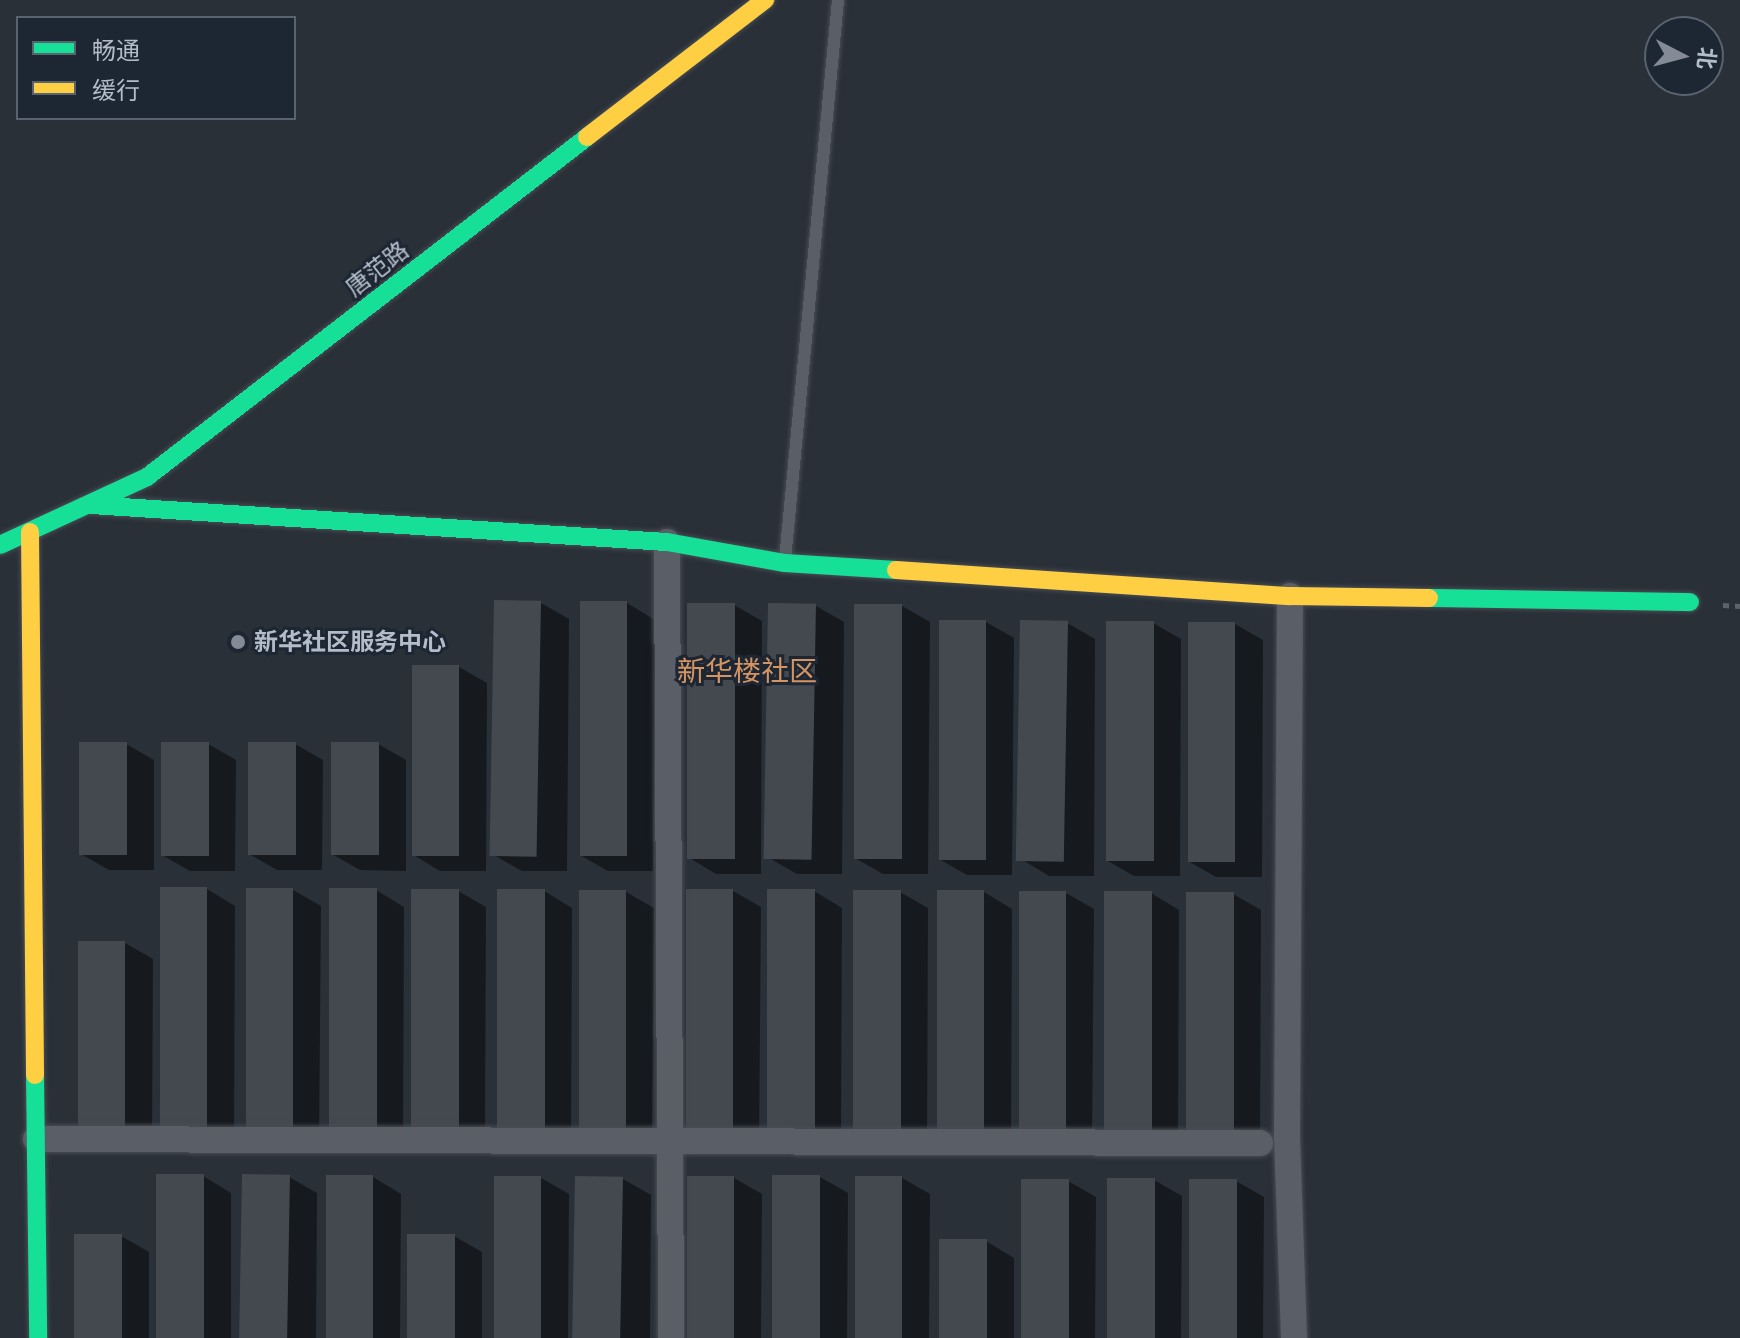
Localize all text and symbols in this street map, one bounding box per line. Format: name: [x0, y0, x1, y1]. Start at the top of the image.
legend: [16, 16, 296, 120]
north arrow: [1644, 16, 1724, 96]
text: 畅通: [92, 36, 140, 65]
text: 北: [1692, 46, 1721, 71]
text: 缓行: [92, 76, 140, 105]
street label: 唐范路: [340, 235, 414, 303]
place label: 新华社区服务中心: [254, 628, 446, 656]
marker: 新华社区服务中心: [229, 633, 247, 651]
district label: 新华楼社区: [677, 654, 817, 688]

